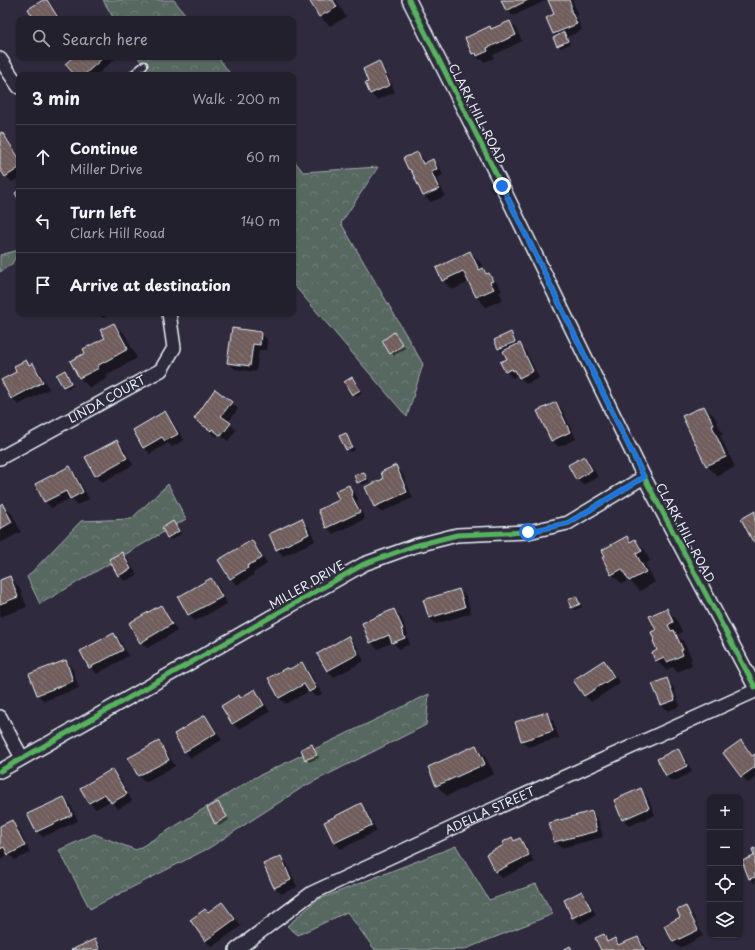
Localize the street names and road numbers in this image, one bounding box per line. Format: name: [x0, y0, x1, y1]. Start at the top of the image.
street label: CLARK HILL ROAD: [445, 60, 511, 167]
street label: LINDA COURT: [65, 370, 149, 427]
street label: CLARK HILL ROAD: [652, 479, 720, 586]
street label: MILLER DRIVE: [265, 555, 348, 613]
street label: ADELLA STREET: [441, 781, 538, 838]

